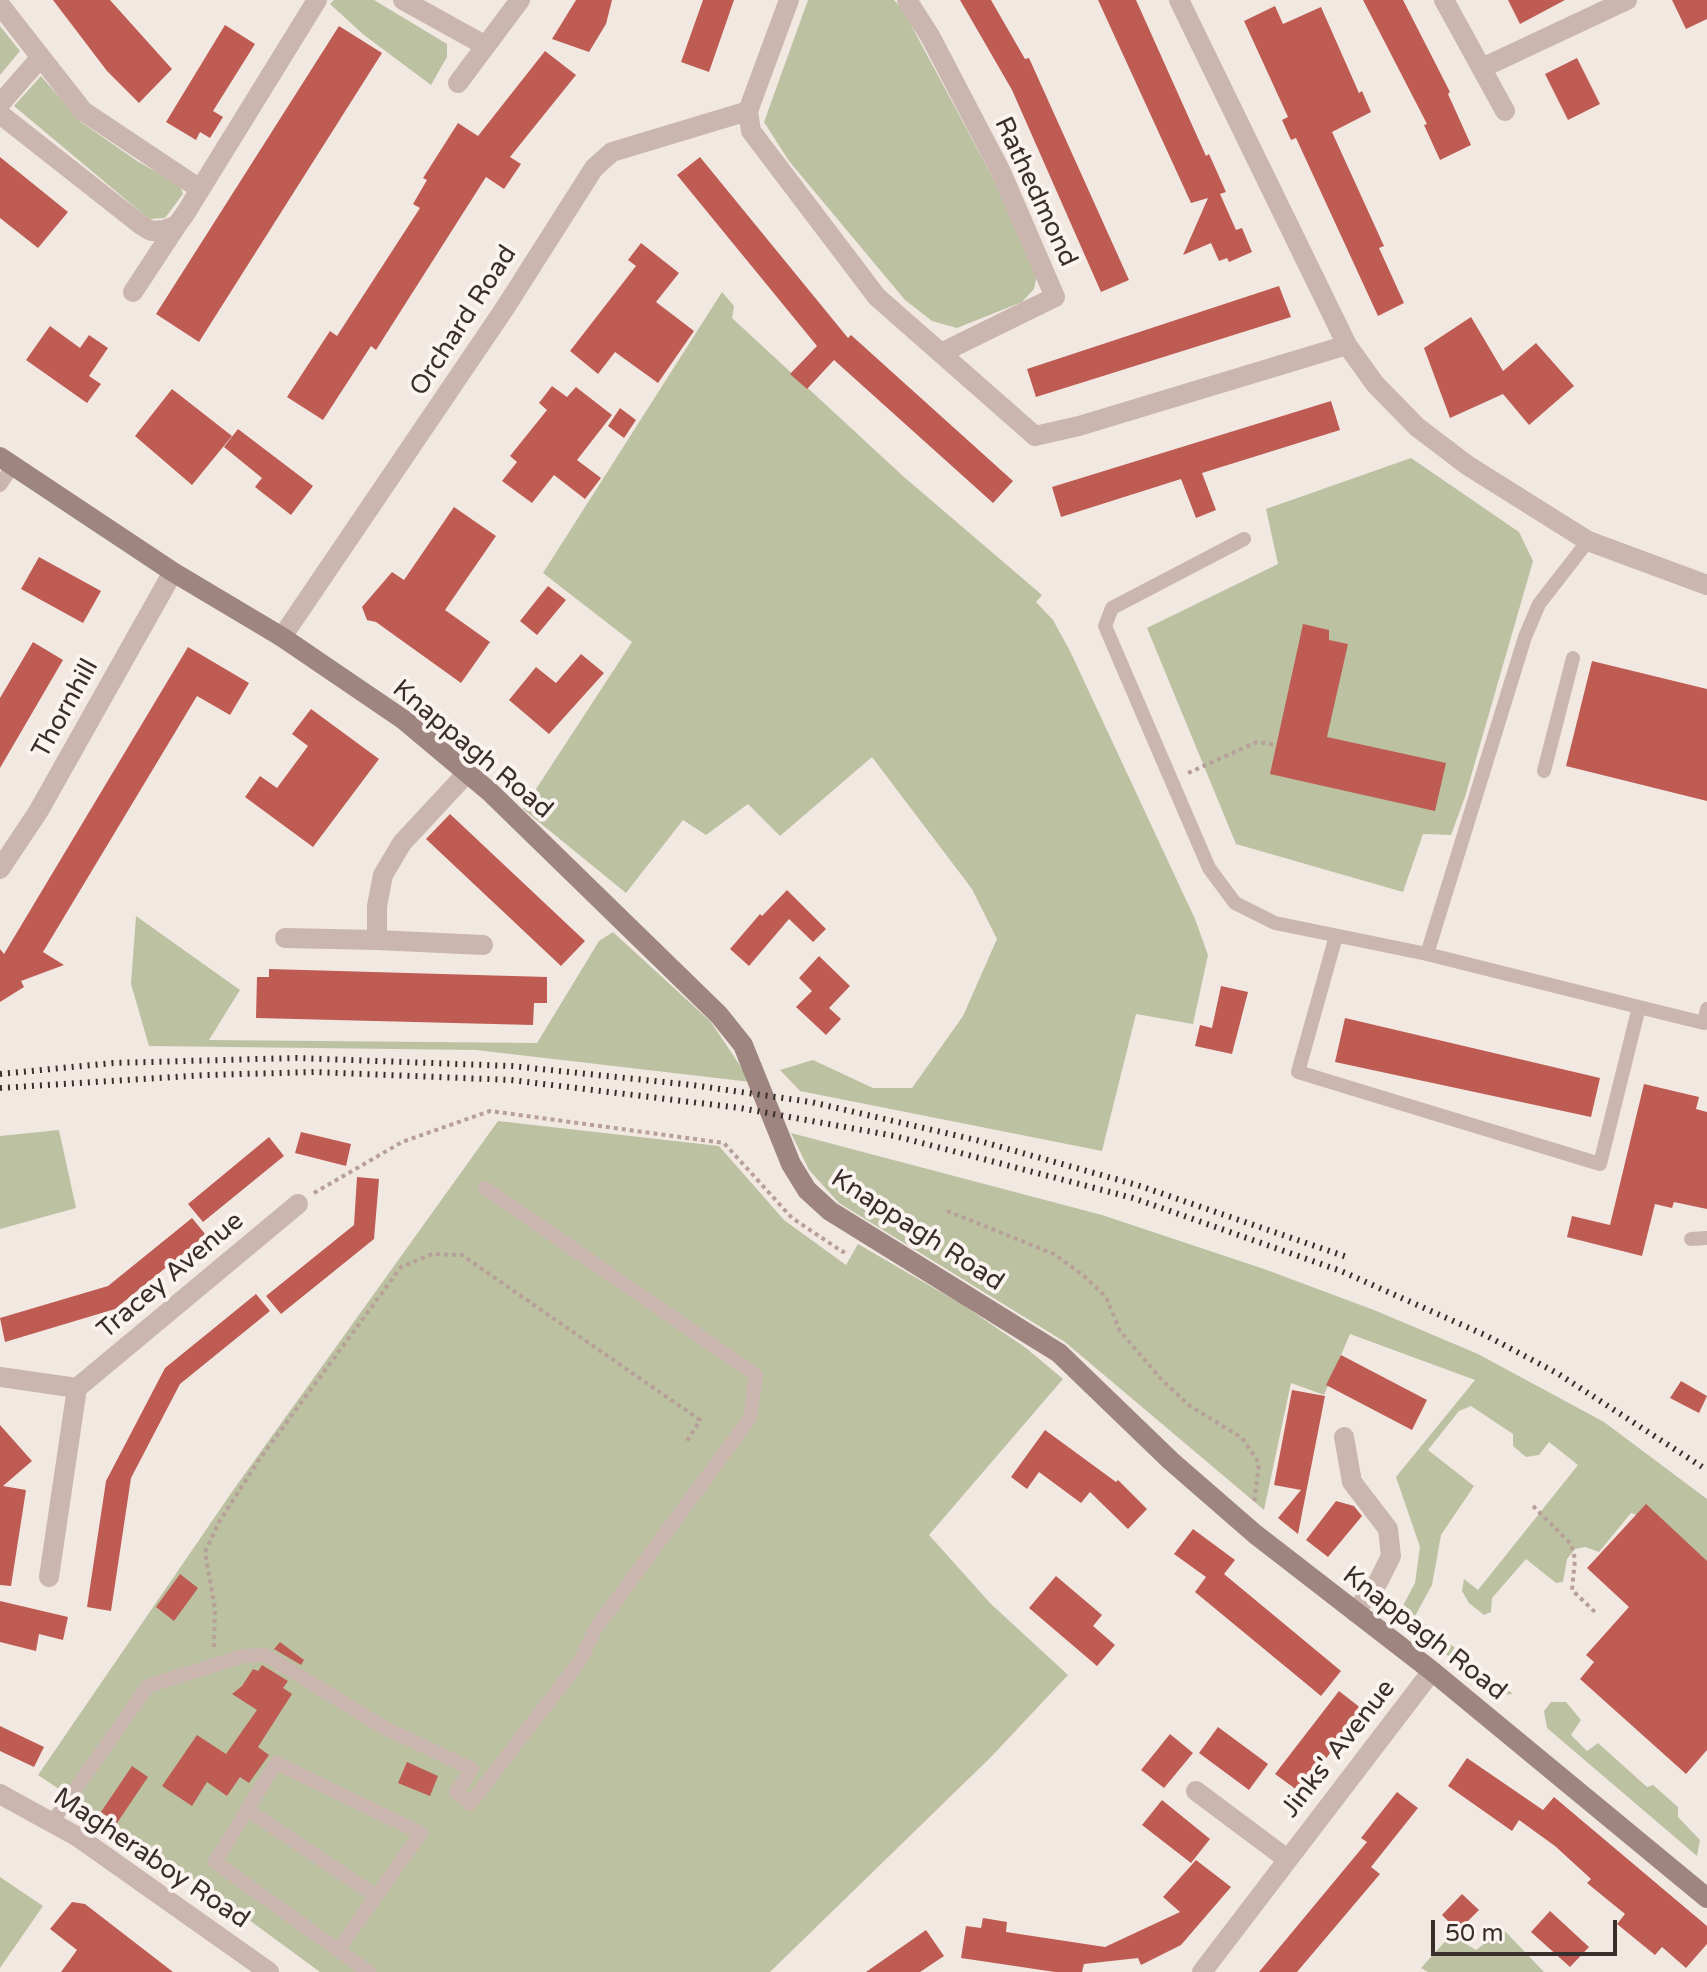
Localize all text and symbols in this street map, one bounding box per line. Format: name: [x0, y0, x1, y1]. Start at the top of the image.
street label: Rathedmond: [987, 112, 1083, 272]
street label: Orchard Road: [404, 240, 524, 402]
street label: Thornhill: [26, 654, 106, 764]
street label: Knappagh Road: [386, 674, 558, 826]
street label: Knappagh Road: [825, 1164, 1009, 1298]
street label: Tracey Avenue: [92, 1206, 250, 1346]
street label: Knappagh Road: [1336, 1560, 1512, 1708]
street label: Jinks' Avenue: [1275, 1674, 1403, 1824]
street label: Magheraboy Road: [47, 1782, 255, 1936]
scale bar: [1435, 1904, 1621, 1954]
text: 50 m: [1445, 1919, 1503, 1948]

